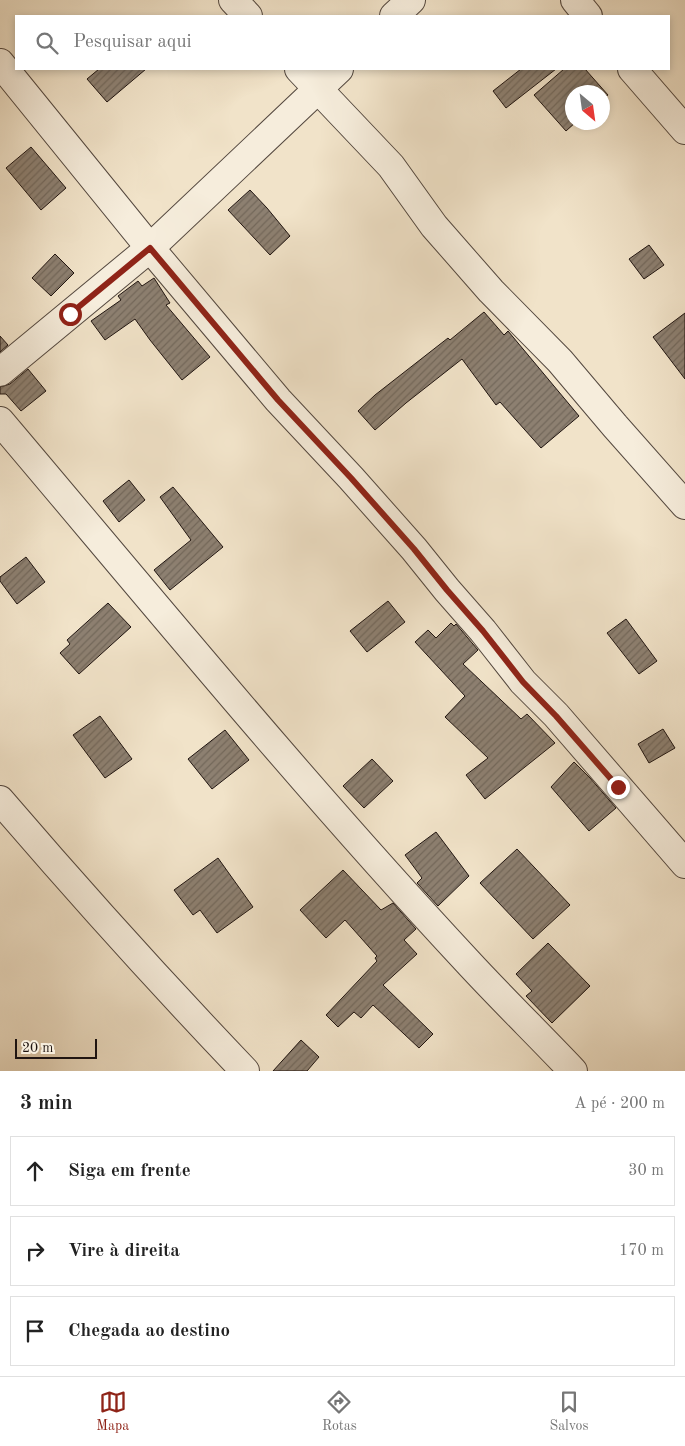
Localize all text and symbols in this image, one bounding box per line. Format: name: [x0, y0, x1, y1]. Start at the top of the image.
search box: [15, 15, 670, 70]
icon: search: [33, 29, 61, 57]
text: Pesquisar aqui: [73, 33, 192, 52]
north arrow: [565, 85, 610, 130]
route start: [59, 303, 82, 326]
route end: [607, 776, 630, 799]
scale bar: [15, 1036, 98, 1059]
text: 20 m: [22, 1041, 53, 1055]
text: 3 min: [20, 1093, 73, 1114]
text: A pé · 200 m: [574, 1096, 665, 1112]
icon: ahead: [21, 1157, 49, 1185]
text: Siga em frente: [68, 1162, 191, 1181]
text: 30 m: [628, 1163, 664, 1179]
icon: right: [21, 1237, 49, 1265]
text: Vire à direita: [68, 1242, 180, 1261]
text: 170 m: [619, 1243, 664, 1259]
icon: arrive: [21, 1317, 49, 1345]
text: Chegada ao destino: [68, 1322, 230, 1341]
tab: Mapa: [96, 1388, 129, 1435]
tab: Rotas: [322, 1388, 357, 1435]
tab: Salvos: [549, 1388, 589, 1435]

